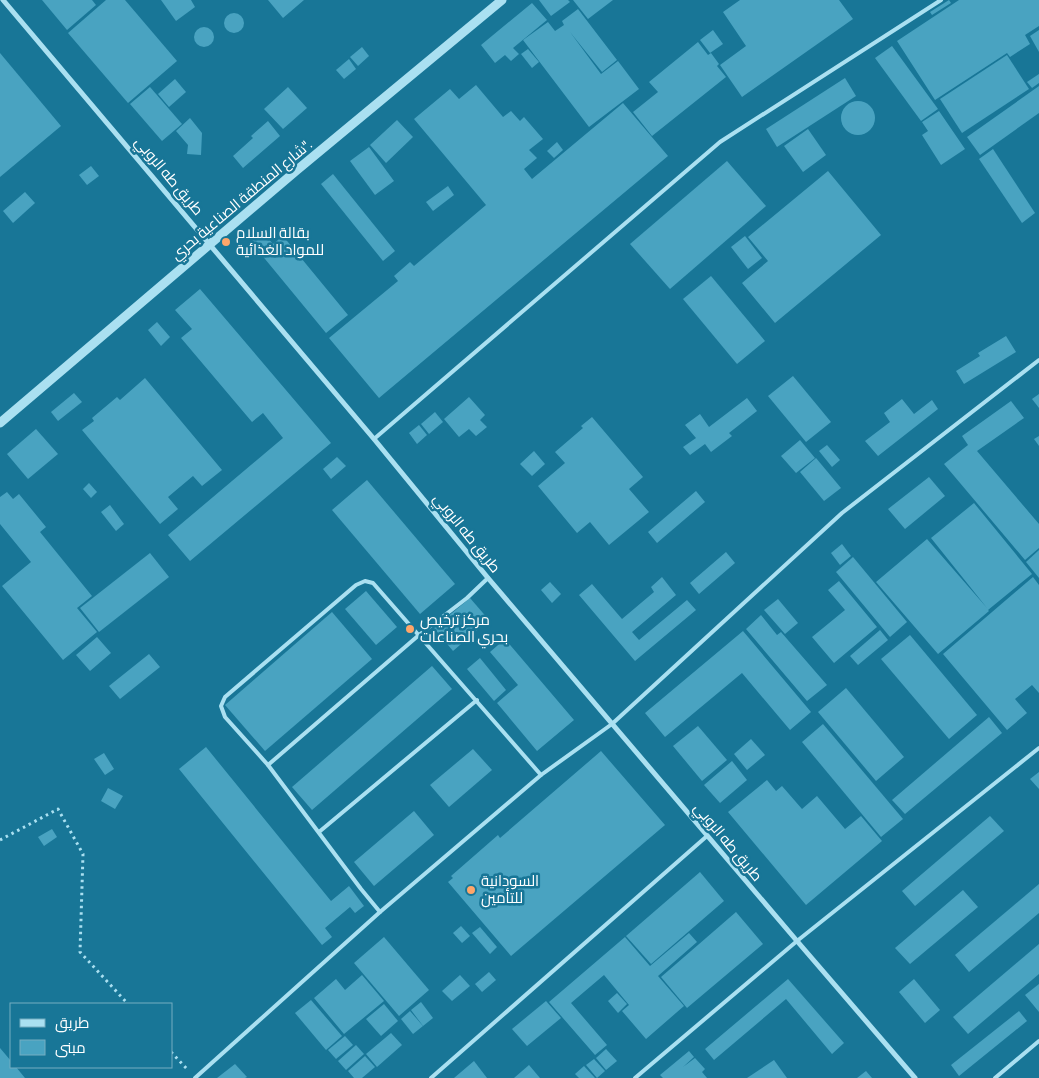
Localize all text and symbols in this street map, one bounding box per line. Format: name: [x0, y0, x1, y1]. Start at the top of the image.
street label: طريق طه الروبي: [129, 133, 207, 221]
street label: شارع المنطقة الصناعية بحري".: [167, 135, 318, 266]
place label: بقالة السلام للمواد الغذائية: [236, 224, 324, 260]
marker: بقالة السلام للمواد الغذائية: [220, 236, 232, 248]
street label: طريق طه الروبي: [427, 490, 505, 578]
place label: مركز ترخيص بحري الصناعات: [420, 611, 508, 649]
marker: مركز ترخيص بحري الصناعات: [404, 623, 416, 635]
street label: طريق طه الروبي: [688, 799, 766, 887]
place label: السودانية للتأمين: [481, 872, 539, 908]
marker: السودانية للتأمين: [465, 884, 477, 896]
legend: [10, 1003, 172, 1068]
text: طريق: [55, 1014, 89, 1033]
text: مبنى: [55, 1039, 86, 1058]

